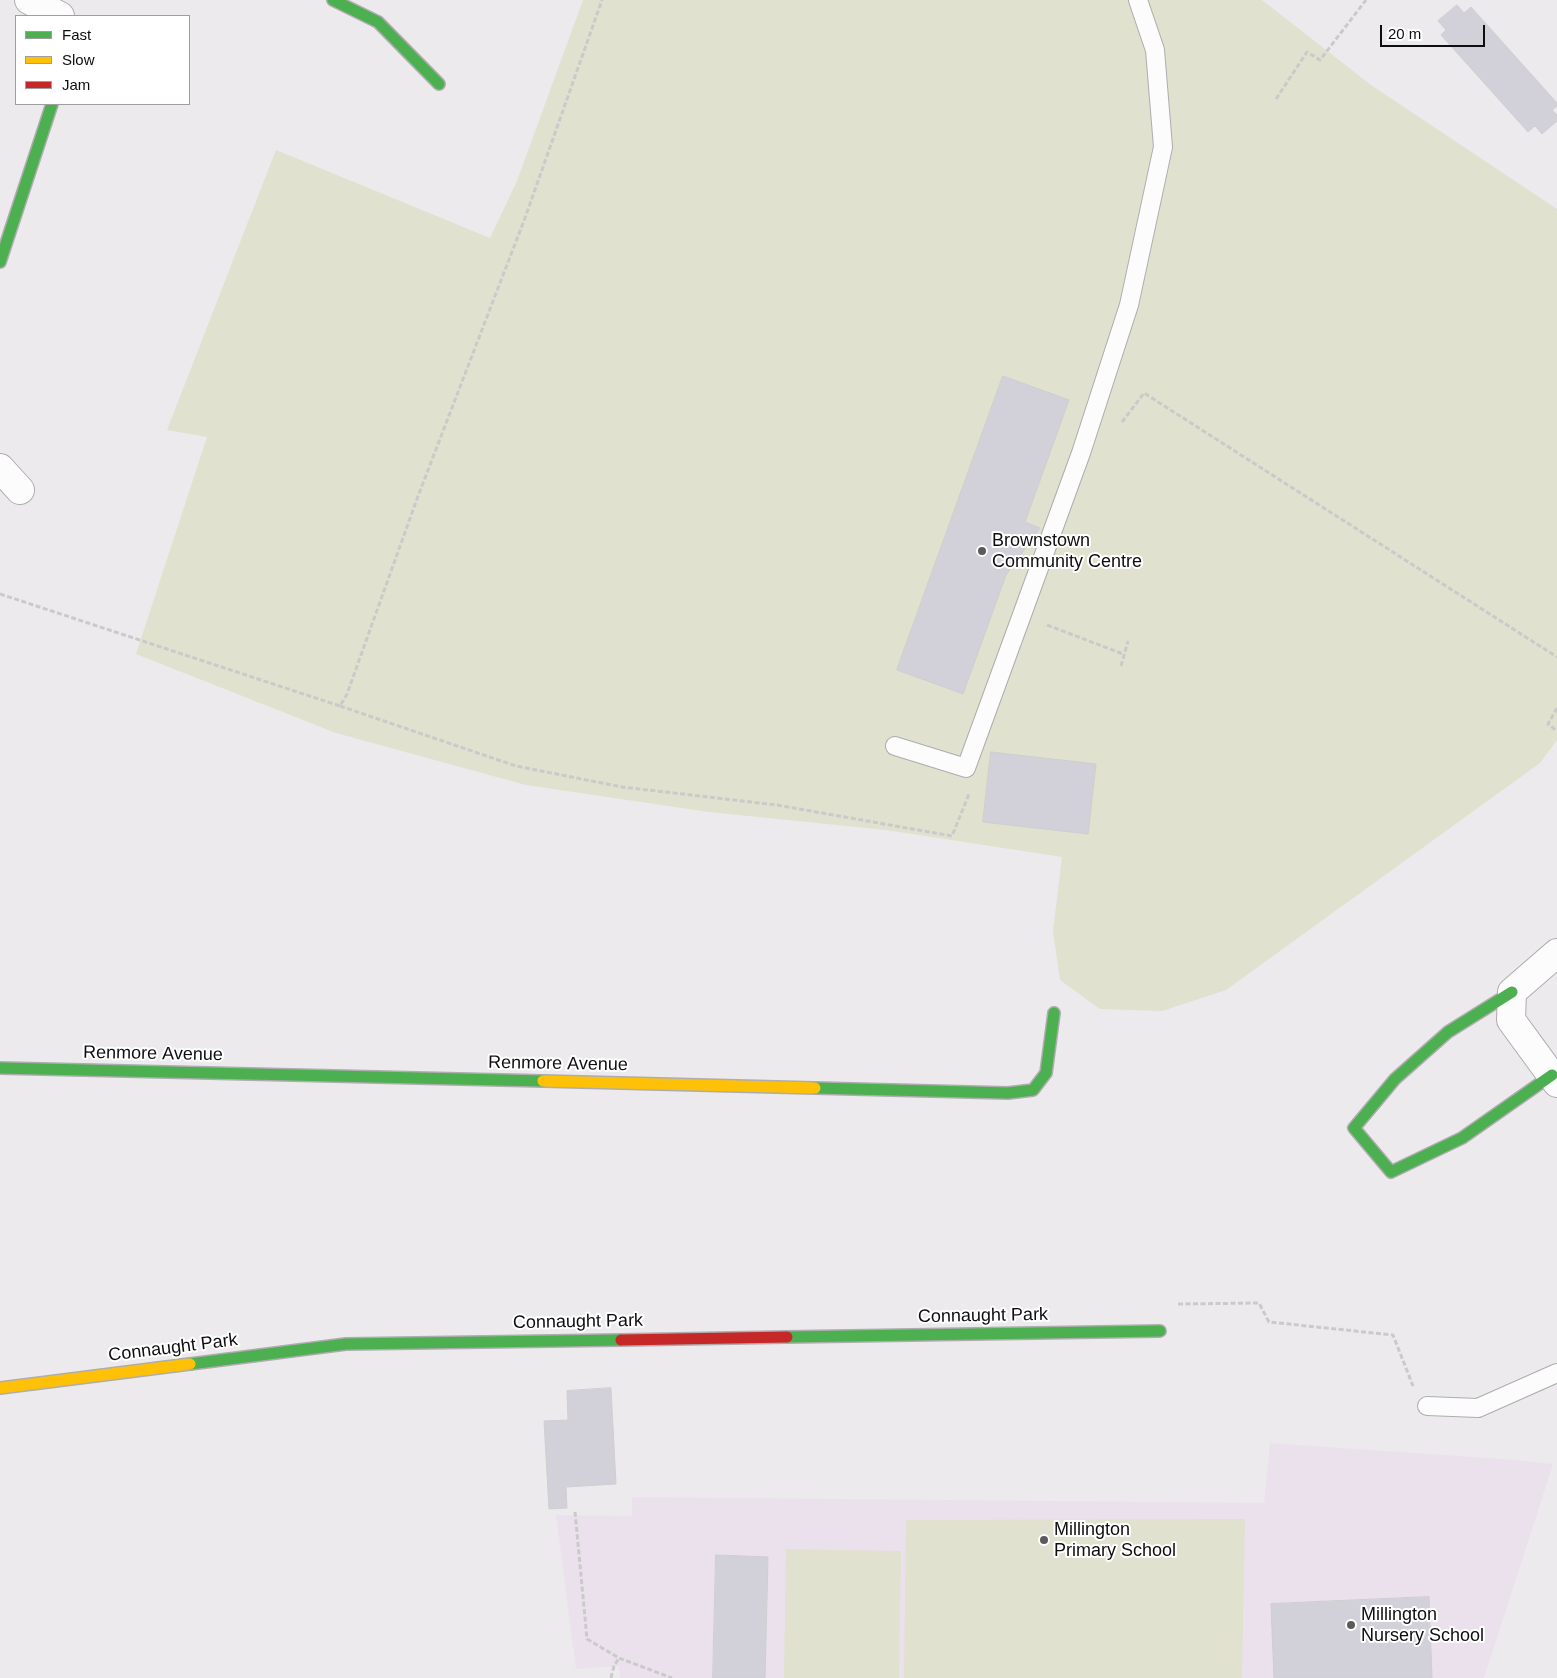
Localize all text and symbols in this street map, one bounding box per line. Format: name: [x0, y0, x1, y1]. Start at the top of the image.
legend: [15, 15, 190, 105]
scale bar: [1382, 15, 1487, 47]
text: 20 m: [1388, 25, 1421, 42]
text: Fast: [62, 26, 91, 43]
text: Slow: [62, 51, 95, 68]
text: Jam: [62, 76, 90, 93]
place label: Brownstown Community Centre: [992, 530, 1142, 572]
marker: Brownstown Community Centre: [976, 545, 988, 557]
street label: Renmore Avenue: [83, 1042, 223, 1066]
street label: Renmore Avenue: [488, 1052, 628, 1076]
street label: Connaught Park: [918, 1304, 1048, 1328]
street label: Connaught Park: [513, 1310, 643, 1334]
street label: Connaught Park: [107, 1329, 239, 1367]
place label: Millington Primary School: [1054, 1519, 1176, 1562]
marker: Millington Primary School: [1038, 1534, 1050, 1546]
place label: Millington Nursery School: [1361, 1604, 1484, 1646]
marker: Millington Nursery School: [1345, 1619, 1357, 1631]

